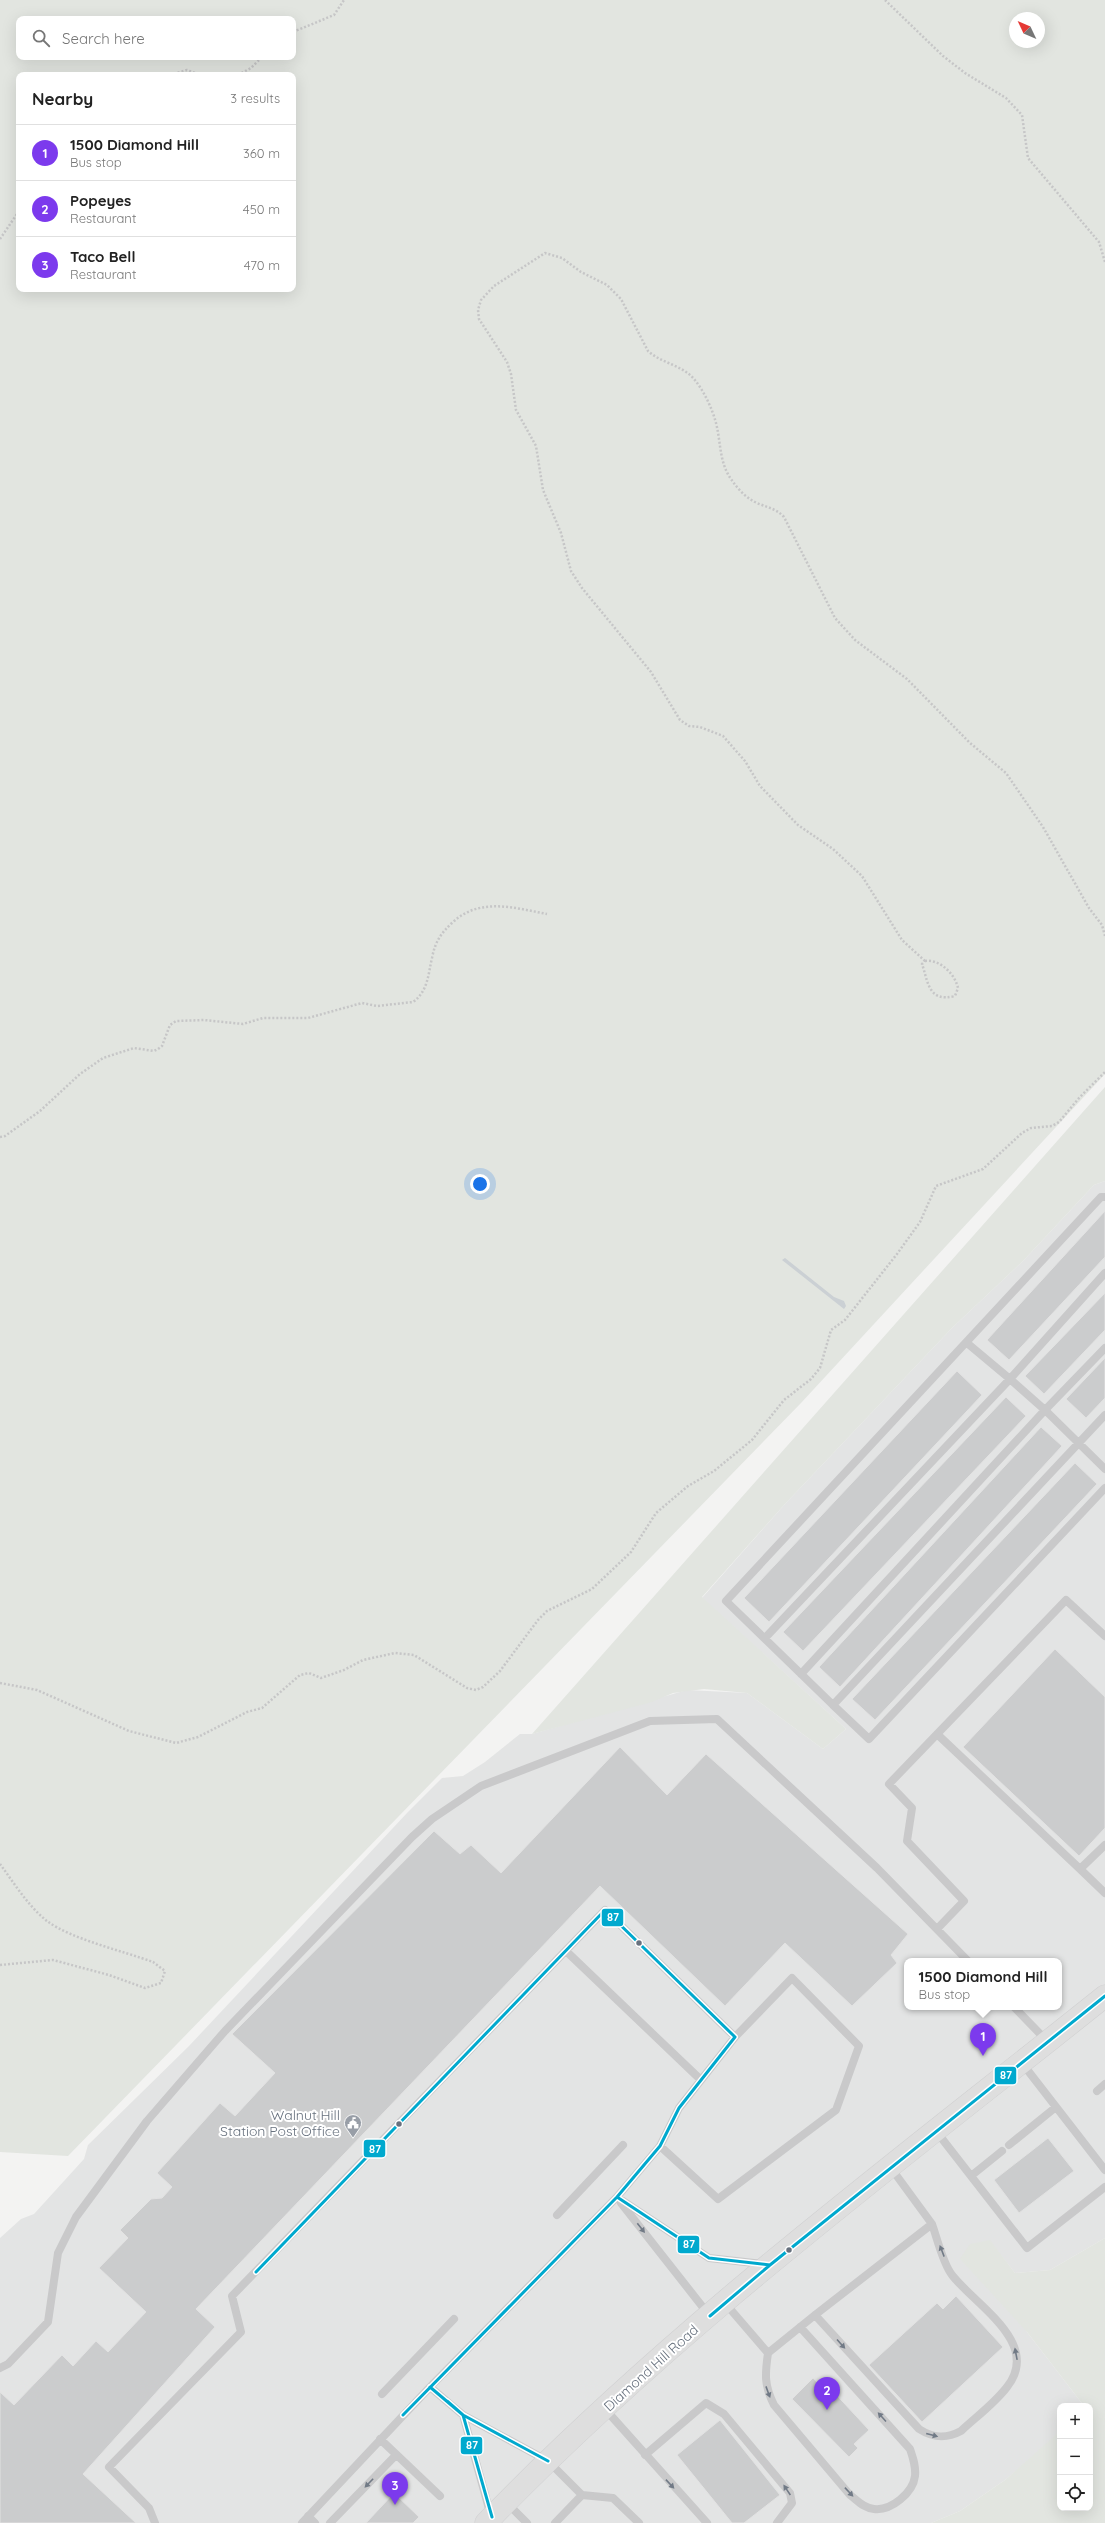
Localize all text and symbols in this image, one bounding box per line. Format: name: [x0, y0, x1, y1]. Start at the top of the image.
north arrow: [1009, 12, 1045, 48]
search box: [16, 16, 296, 60]
icon: search: [30, 27, 52, 49]
text: Search here: [62, 29, 145, 48]
text: Nearby: [32, 88, 93, 109]
text: 3 results: [230, 90, 280, 106]
text: 1500 Diamond Hill: [70, 135, 199, 154]
text: 1: [42, 145, 48, 161]
text: 360 m: [243, 145, 280, 161]
text: Bus stop: [70, 154, 122, 170]
text: Popeyes: [70, 191, 131, 210]
text: 2: [41, 201, 49, 217]
text: 450 m: [243, 201, 280, 217]
text: Restaurant: [70, 210, 136, 226]
text: Taco Bell: [70, 247, 135, 266]
text: 3: [42, 257, 48, 273]
text: 470 m: [244, 257, 280, 273]
text: Restaurant: [70, 266, 136, 282]
your location: [470, 1174, 490, 1194]
line badge: 87: [601, 1908, 624, 1927]
text: 87: [607, 1910, 619, 1924]
unlabelled marker: [634, 1938, 644, 1948]
popup: [904, 1958, 1062, 2010]
text: 1500 Diamond Hill: [919, 1967, 1047, 1986]
text: Bus stop: [919, 1986, 970, 2002]
pin: 1: [970, 2023, 996, 2056]
line badge: 87: [994, 2066, 1017, 2085]
text: 87: [1000, 2068, 1012, 2082]
place label: Walnut Hill Station Post Office: [220, 2106, 340, 2140]
public building icon: Walnut Hill Station Post Office: [343, 2113, 363, 2138]
unlabelled marker: [394, 2119, 404, 2129]
line badge: 87: [363, 2139, 386, 2158]
text: 87: [369, 2142, 381, 2156]
one-way arrow: [637, 2223, 646, 2234]
line badge: 87: [677, 2235, 700, 2254]
text: 87: [683, 2237, 695, 2251]
unlabelled marker: [784, 2245, 794, 2255]
one-way arrow: [939, 2245, 945, 2257]
street label: Diamond Hill Road: [600, 2321, 702, 2415]
one-way arrow: [837, 2338, 846, 2349]
one-way arrow: [1013, 2348, 1019, 2360]
pin: 2: [814, 2377, 840, 2410]
one-way arrow: [766, 2386, 772, 2398]
map controls: [1057, 2403, 1093, 2511]
button: +: [1057, 2403, 1093, 2439]
one-way arrow: [877, 2412, 886, 2422]
one-way arrow: [926, 2432, 938, 2438]
line badge: 87: [460, 2436, 483, 2455]
text: 87: [466, 2438, 478, 2452]
button: −: [1057, 2439, 1093, 2475]
pin: 3: [382, 2472, 408, 2505]
button: locate: [1057, 2475, 1093, 2511]
one-way arrow: [364, 2478, 374, 2488]
one-way arrow: [666, 2479, 675, 2489]
one-way arrow: [783, 2485, 791, 2495]
one-way arrow: [844, 2488, 853, 2497]

